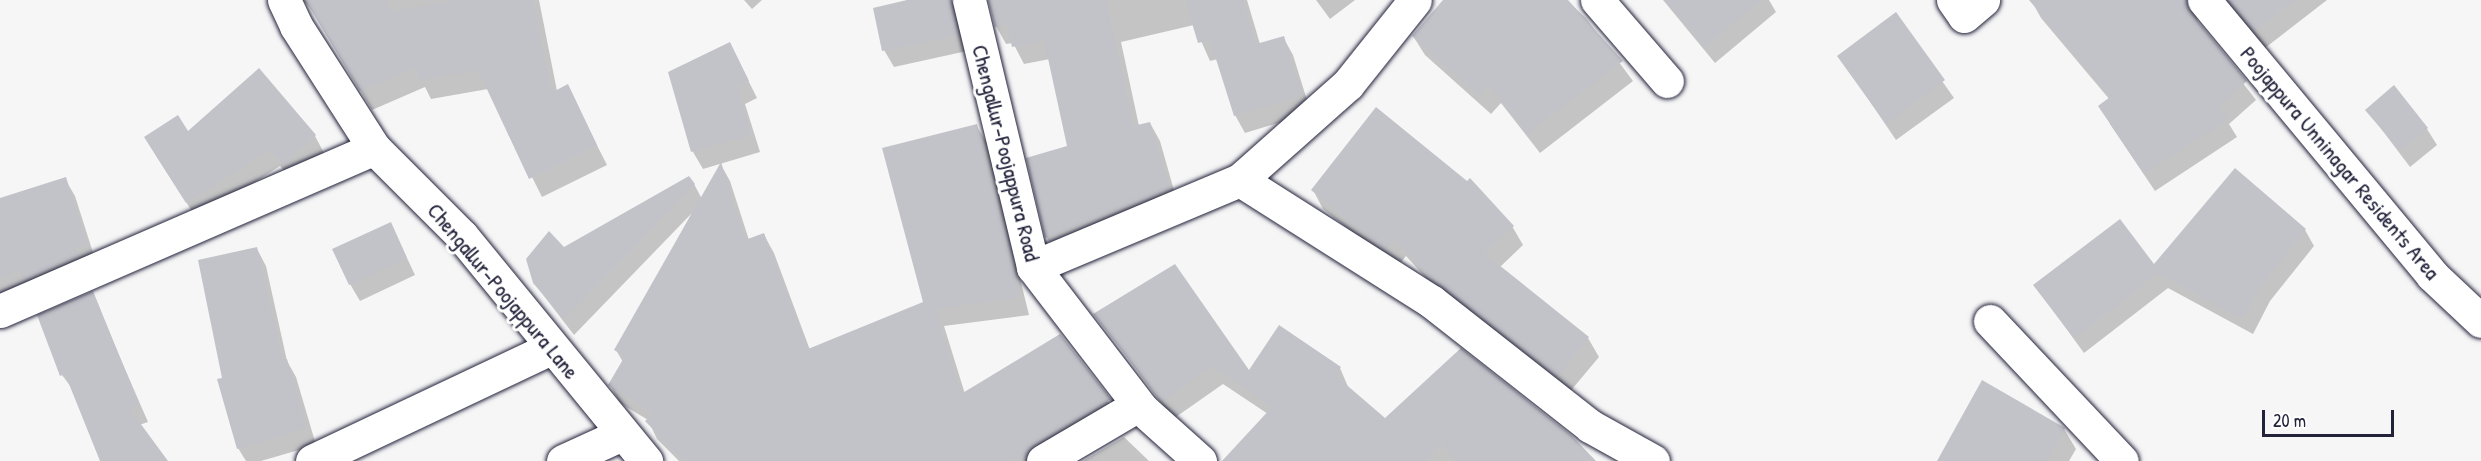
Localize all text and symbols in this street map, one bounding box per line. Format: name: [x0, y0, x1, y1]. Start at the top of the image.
street label: Poojappura Unninagar Residents Area: [2235, 41, 2445, 285]
street label: Chengallur-Poojappura Road: [966, 42, 1046, 264]
street label: Chengallur-Poojappura Lane: [422, 198, 584, 384]
scale bar: [2265, 398, 2397, 436]
text: 20 m: [2273, 408, 2306, 433]

